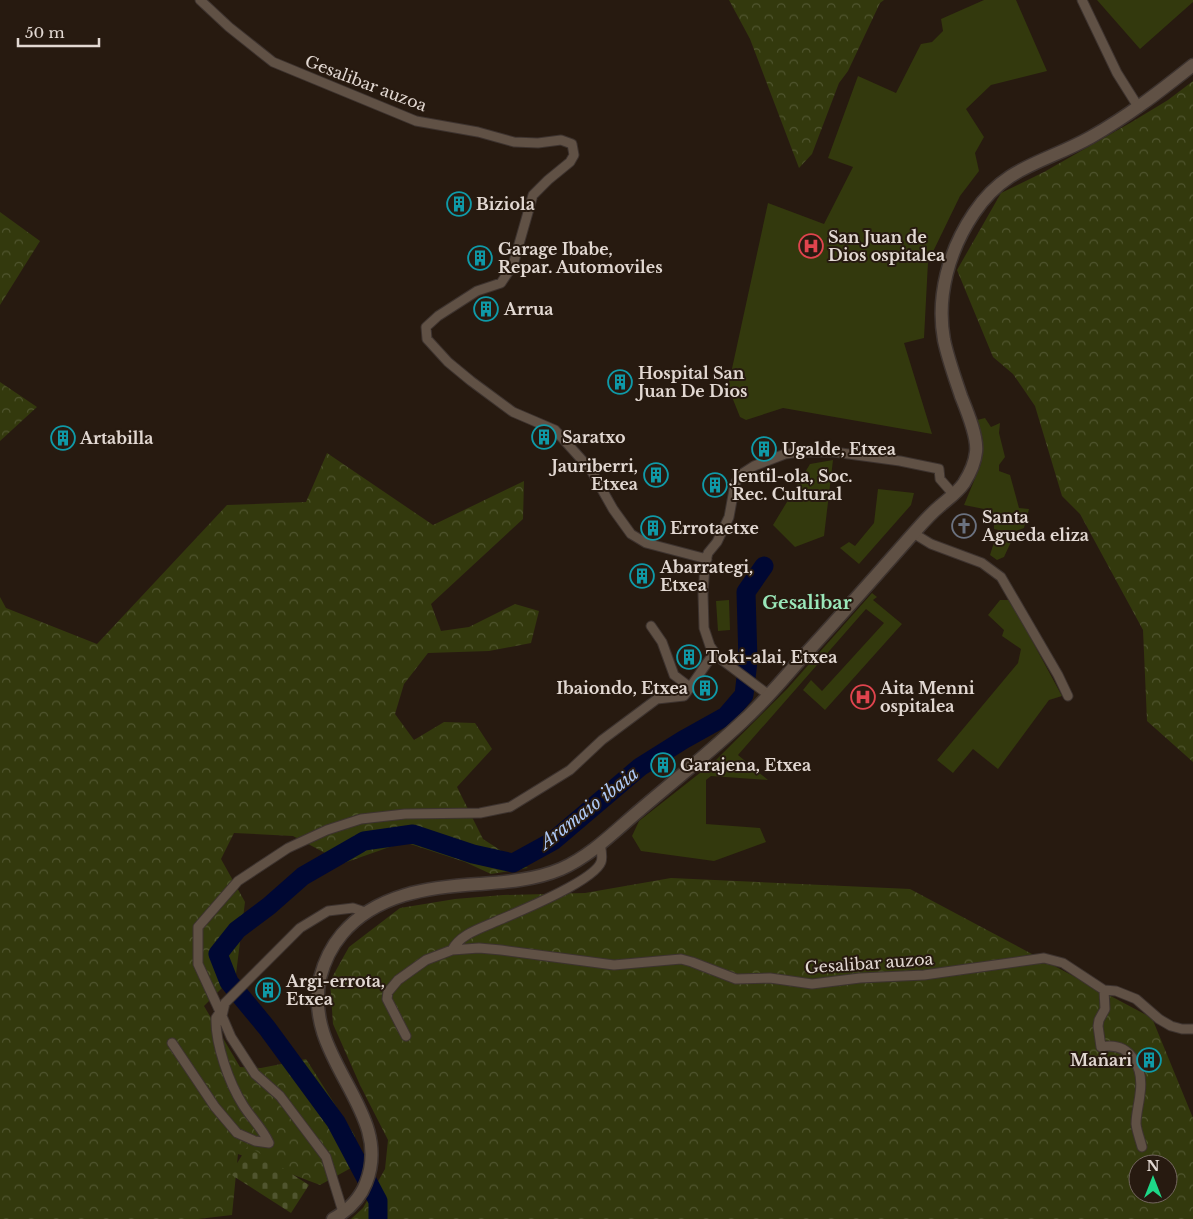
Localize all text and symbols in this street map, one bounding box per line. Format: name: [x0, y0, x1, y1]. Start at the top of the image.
scale bar: [18, 15, 99, 47]
text: 50 m: [25, 23, 65, 42]
street label: Gesalibar auzoa: [302, 51, 430, 115]
building icon: Biziola: [446, 191, 472, 217]
place label: Biziola: [476, 194, 535, 214]
place label: San Juan de Dios ospitalea: [828, 227, 945, 265]
hospital icon: San Juan de Dios ospitalea: [798, 233, 824, 259]
place label: Garage Ibabe, Repar. Automoviles: [498, 239, 663, 277]
building icon: Garage Ibabe, Repar. Automoviles: [467, 245, 493, 271]
building icon: Arrua: [473, 296, 499, 322]
place label: Arrua: [503, 299, 553, 319]
place label: Hospital San Juan De Dios: [635, 363, 747, 401]
building icon: Hospital San Juan De Dios: [607, 369, 633, 395]
building icon: Saratxo: [531, 424, 557, 450]
building icon: Artabilla: [50, 425, 76, 451]
place label: Saratxo: [562, 427, 626, 447]
place label: Artabilla: [79, 428, 153, 448]
building icon: Ugalde, Etxea: [751, 436, 777, 462]
place label: Ugalde, Etxea: [782, 439, 896, 459]
place label: Jauriberri, Etxea: [549, 456, 638, 494]
building icon: Jauriberri, Etxea: [643, 462, 669, 488]
place label: Jentil-ola, Soc. Rec. Cultural: [729, 466, 852, 504]
building icon: Jentil-ola, Soc. Rec. Cultural: [702, 472, 728, 498]
place label: Santa Agueda eliza: [981, 507, 1089, 545]
church icon: Santa Agueda eliza: [951, 513, 977, 539]
building icon: Errotaetxe: [640, 515, 666, 541]
place label: Errotaetxe: [670, 518, 759, 538]
place label: Abarrategi, Etxea: [659, 557, 753, 595]
building icon: Abarrategi, Etxea: [629, 563, 655, 589]
district label: Gesalibar: [762, 592, 852, 614]
building icon: Toki-alai, Etxea: [676, 644, 702, 670]
place label: Toki-alai, Etxea: [706, 647, 837, 667]
building icon: Ibaiondo, Etxea: [692, 675, 718, 701]
place label: Ibaiondo, Etxea: [556, 678, 688, 698]
place label: Aita Menni ospitalea: [879, 678, 975, 716]
hospital icon: Aita Menni ospitalea: [850, 684, 876, 710]
building icon: Garajena, Etxea: [650, 752, 676, 778]
place label: Garajena, Etxea: [680, 755, 811, 775]
water label: Aramaio ibaia: [533, 762, 643, 855]
street label: Gesalibar auzoa: [804, 949, 934, 977]
place label: Argi-errota, Etxea: [285, 971, 385, 1009]
building icon: Argi-errota, Etxea: [255, 977, 281, 1003]
building icon: Mañari: [1136, 1047, 1162, 1073]
place label: Mañari: [1070, 1050, 1132, 1070]
north arrow: [1128, 1154, 1178, 1204]
text: N: [1146, 1157, 1160, 1175]

